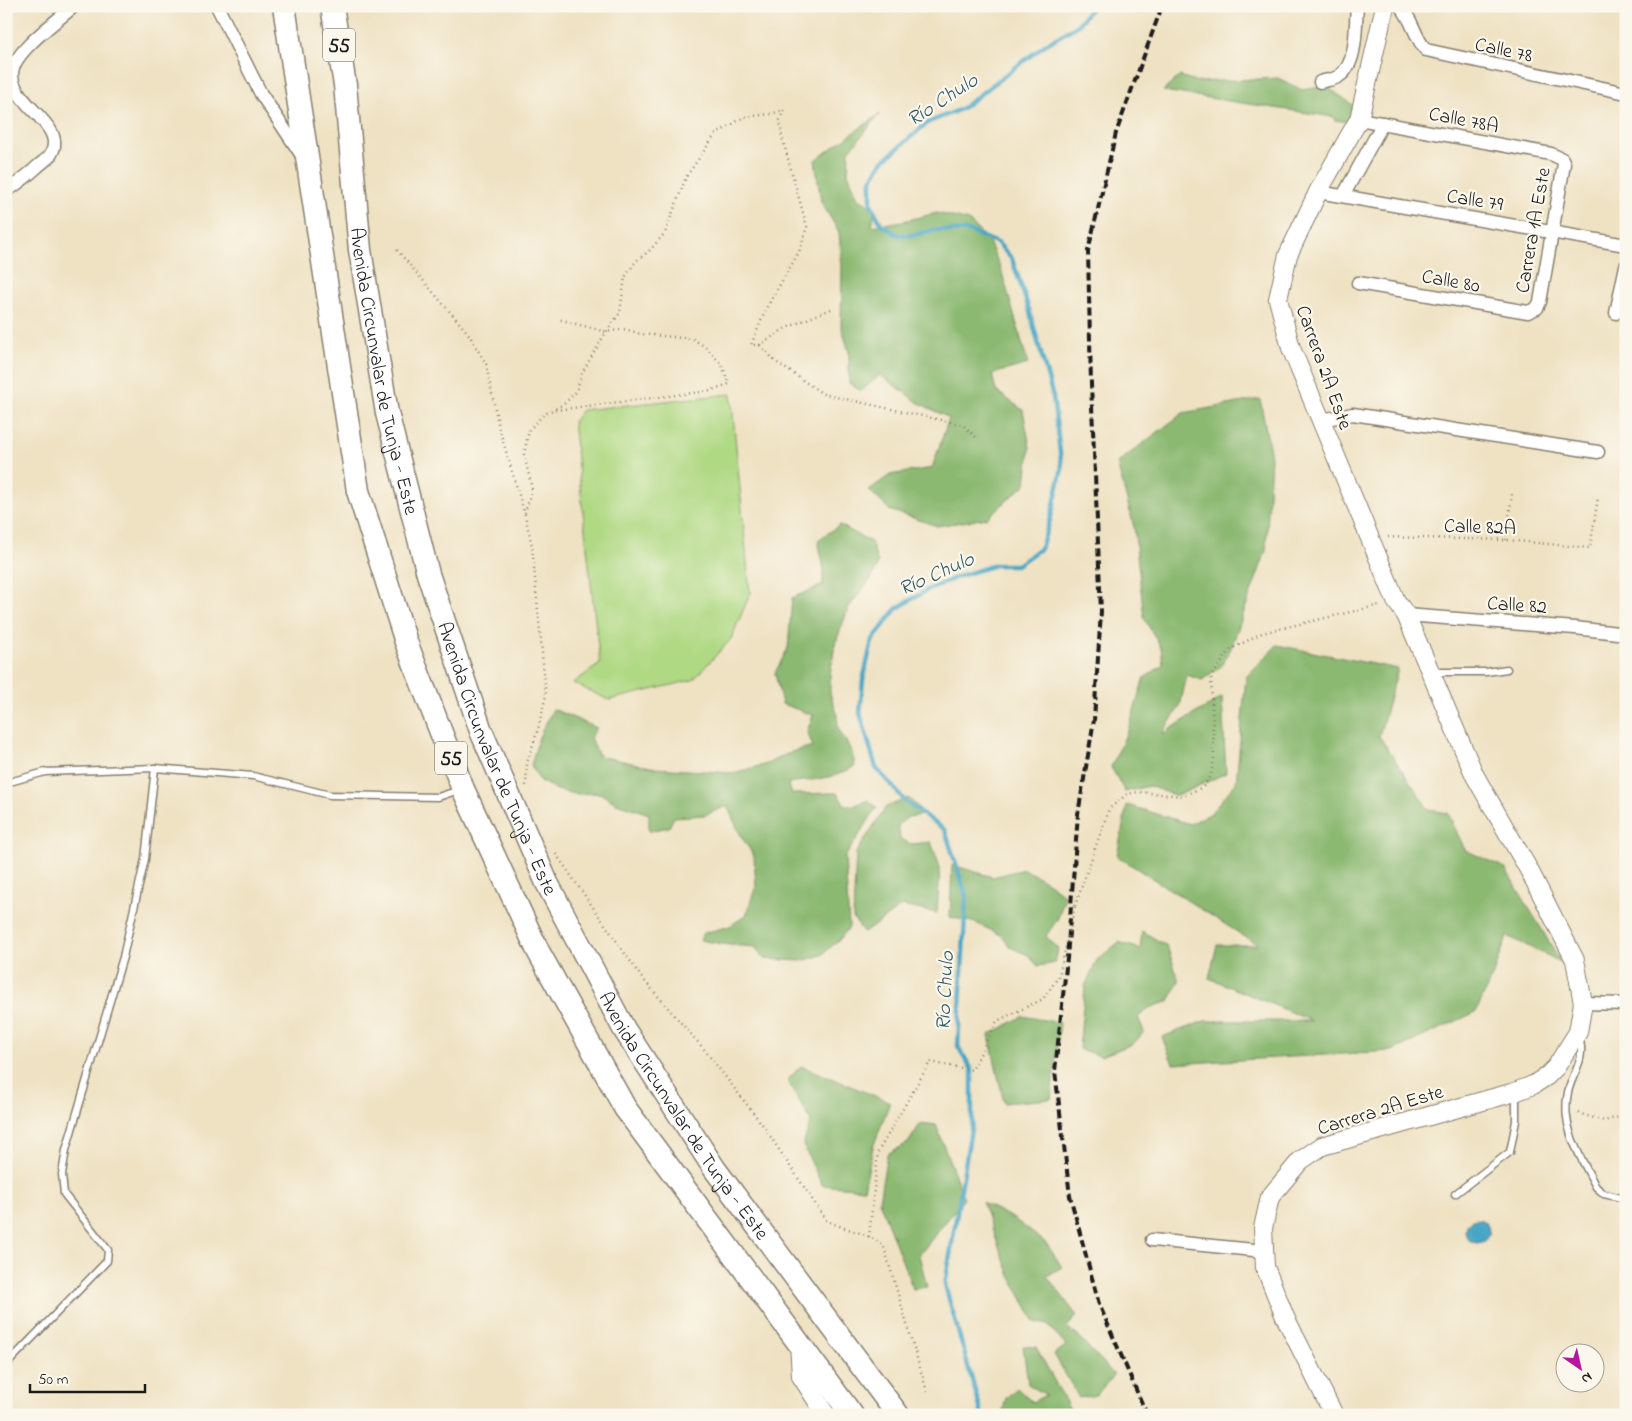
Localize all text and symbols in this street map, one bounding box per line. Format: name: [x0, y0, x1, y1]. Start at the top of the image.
road number: 55: [323, 28, 355, 62]
street label: Calle 78: [1472, 31, 1535, 72]
water label: Río Chulo: [902, 66, 985, 135]
street label: Calle 78A: [1426, 100, 1501, 142]
street label: Carrera 1A Este: [1509, 165, 1560, 295]
street label: Calle 79: [1444, 183, 1505, 220]
street label: Avenida Circunvalar de Tunja - Este: [341, 226, 424, 518]
street label: Calle 80: [1419, 263, 1482, 302]
street label: Carrera 2A Este: [1287, 302, 1359, 434]
street label: Calle 82A: [1443, 513, 1517, 544]
water label: Río Chulo: [894, 545, 980, 605]
street label: Calle 82: [1486, 590, 1548, 623]
street label: Avenida Circunvalar de Tunja - Este: [428, 618, 563, 901]
road number: 55: [435, 741, 467, 774]
water label: Río Chulo: [929, 950, 963, 1032]
street label: Avenida Circunvalar de Tunja - Este: [590, 987, 775, 1247]
street label: Carrera 2A Este: [1314, 1078, 1447, 1144]
north arrow: [1554, 1344, 1604, 1394]
scale bar: [30, 1361, 145, 1393]
text: N: [1577, 1366, 1596, 1389]
text: 50 m: [38, 1369, 69, 1391]

